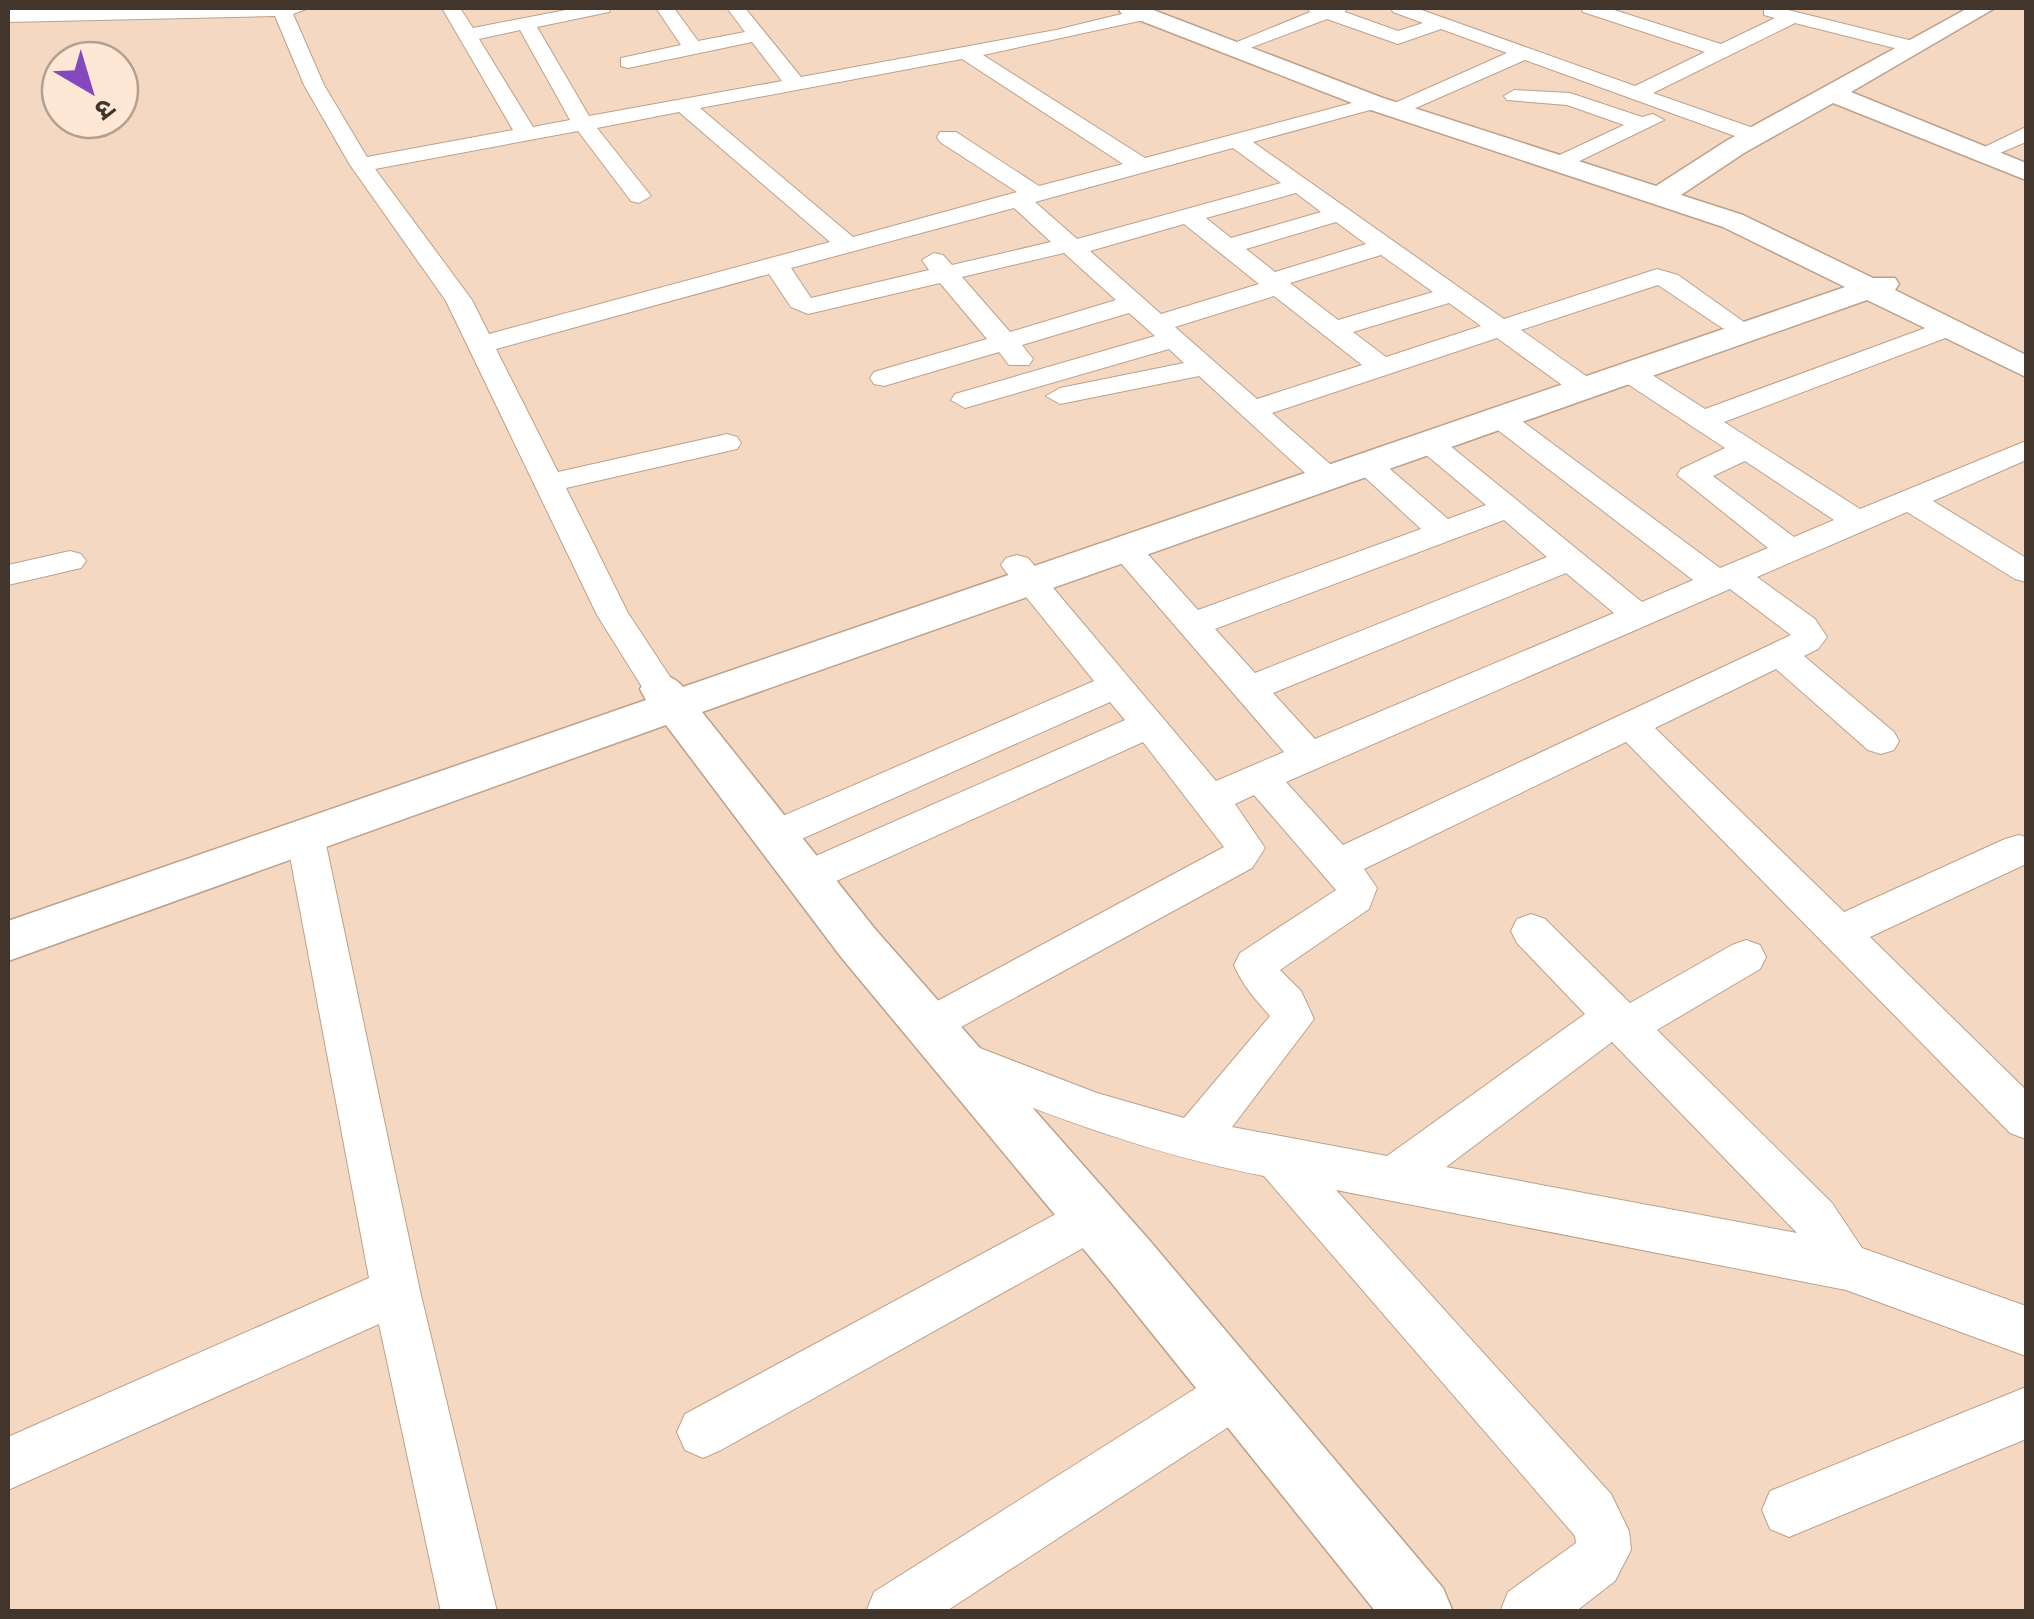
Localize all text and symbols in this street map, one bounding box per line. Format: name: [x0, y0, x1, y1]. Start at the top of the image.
north arrow: [40, 40, 140, 140]
text: उ: [87, 90, 124, 131]

